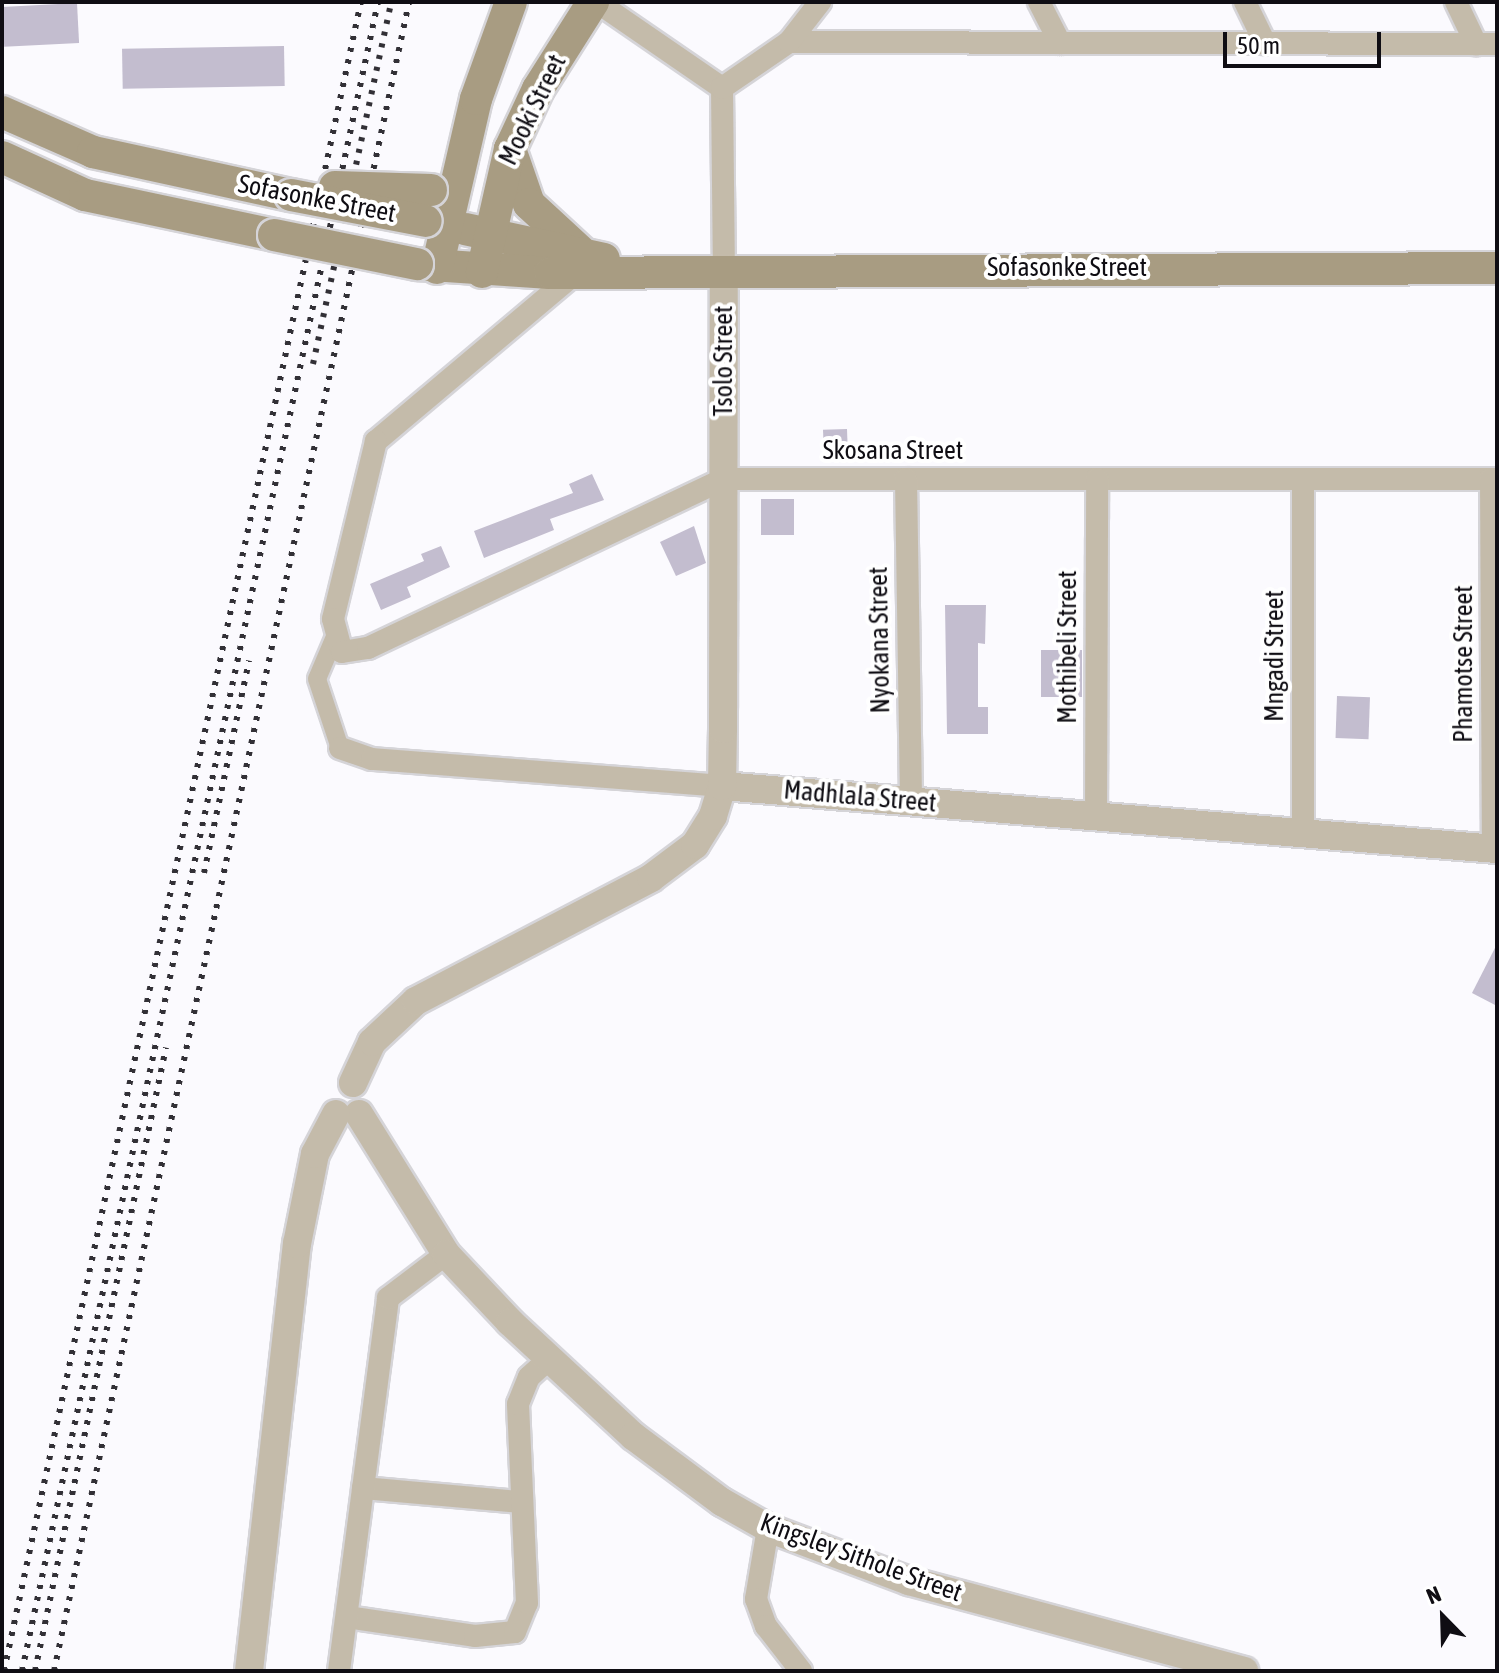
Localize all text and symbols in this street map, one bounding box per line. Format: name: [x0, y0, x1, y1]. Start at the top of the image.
scale bar: [1227, 16, 1385, 66]
text: 50 m: [1237, 32, 1280, 59]
street label: Mooki Street: [493, 50, 573, 170]
street label: Sofasonke Street: [236, 168, 398, 230]
street label: Sofasonke Street: [987, 252, 1147, 284]
street label: Tsolo Street: [708, 306, 740, 416]
street label: Skosana Street: [823, 435, 963, 467]
street label: Nyokana Street: [863, 566, 897, 714]
street label: Mothibeli Street: [1052, 570, 1084, 724]
street label: Phamotse Street: [1448, 585, 1480, 743]
street label: Mngadi Street: [1259, 590, 1291, 722]
street label: Madhlala Street: [782, 775, 938, 819]
street label: Kingsley Sithole Street: [756, 1507, 966, 1609]
north arrow: [1403, 1577, 1483, 1657]
text: N: [1423, 1580, 1445, 1609]

